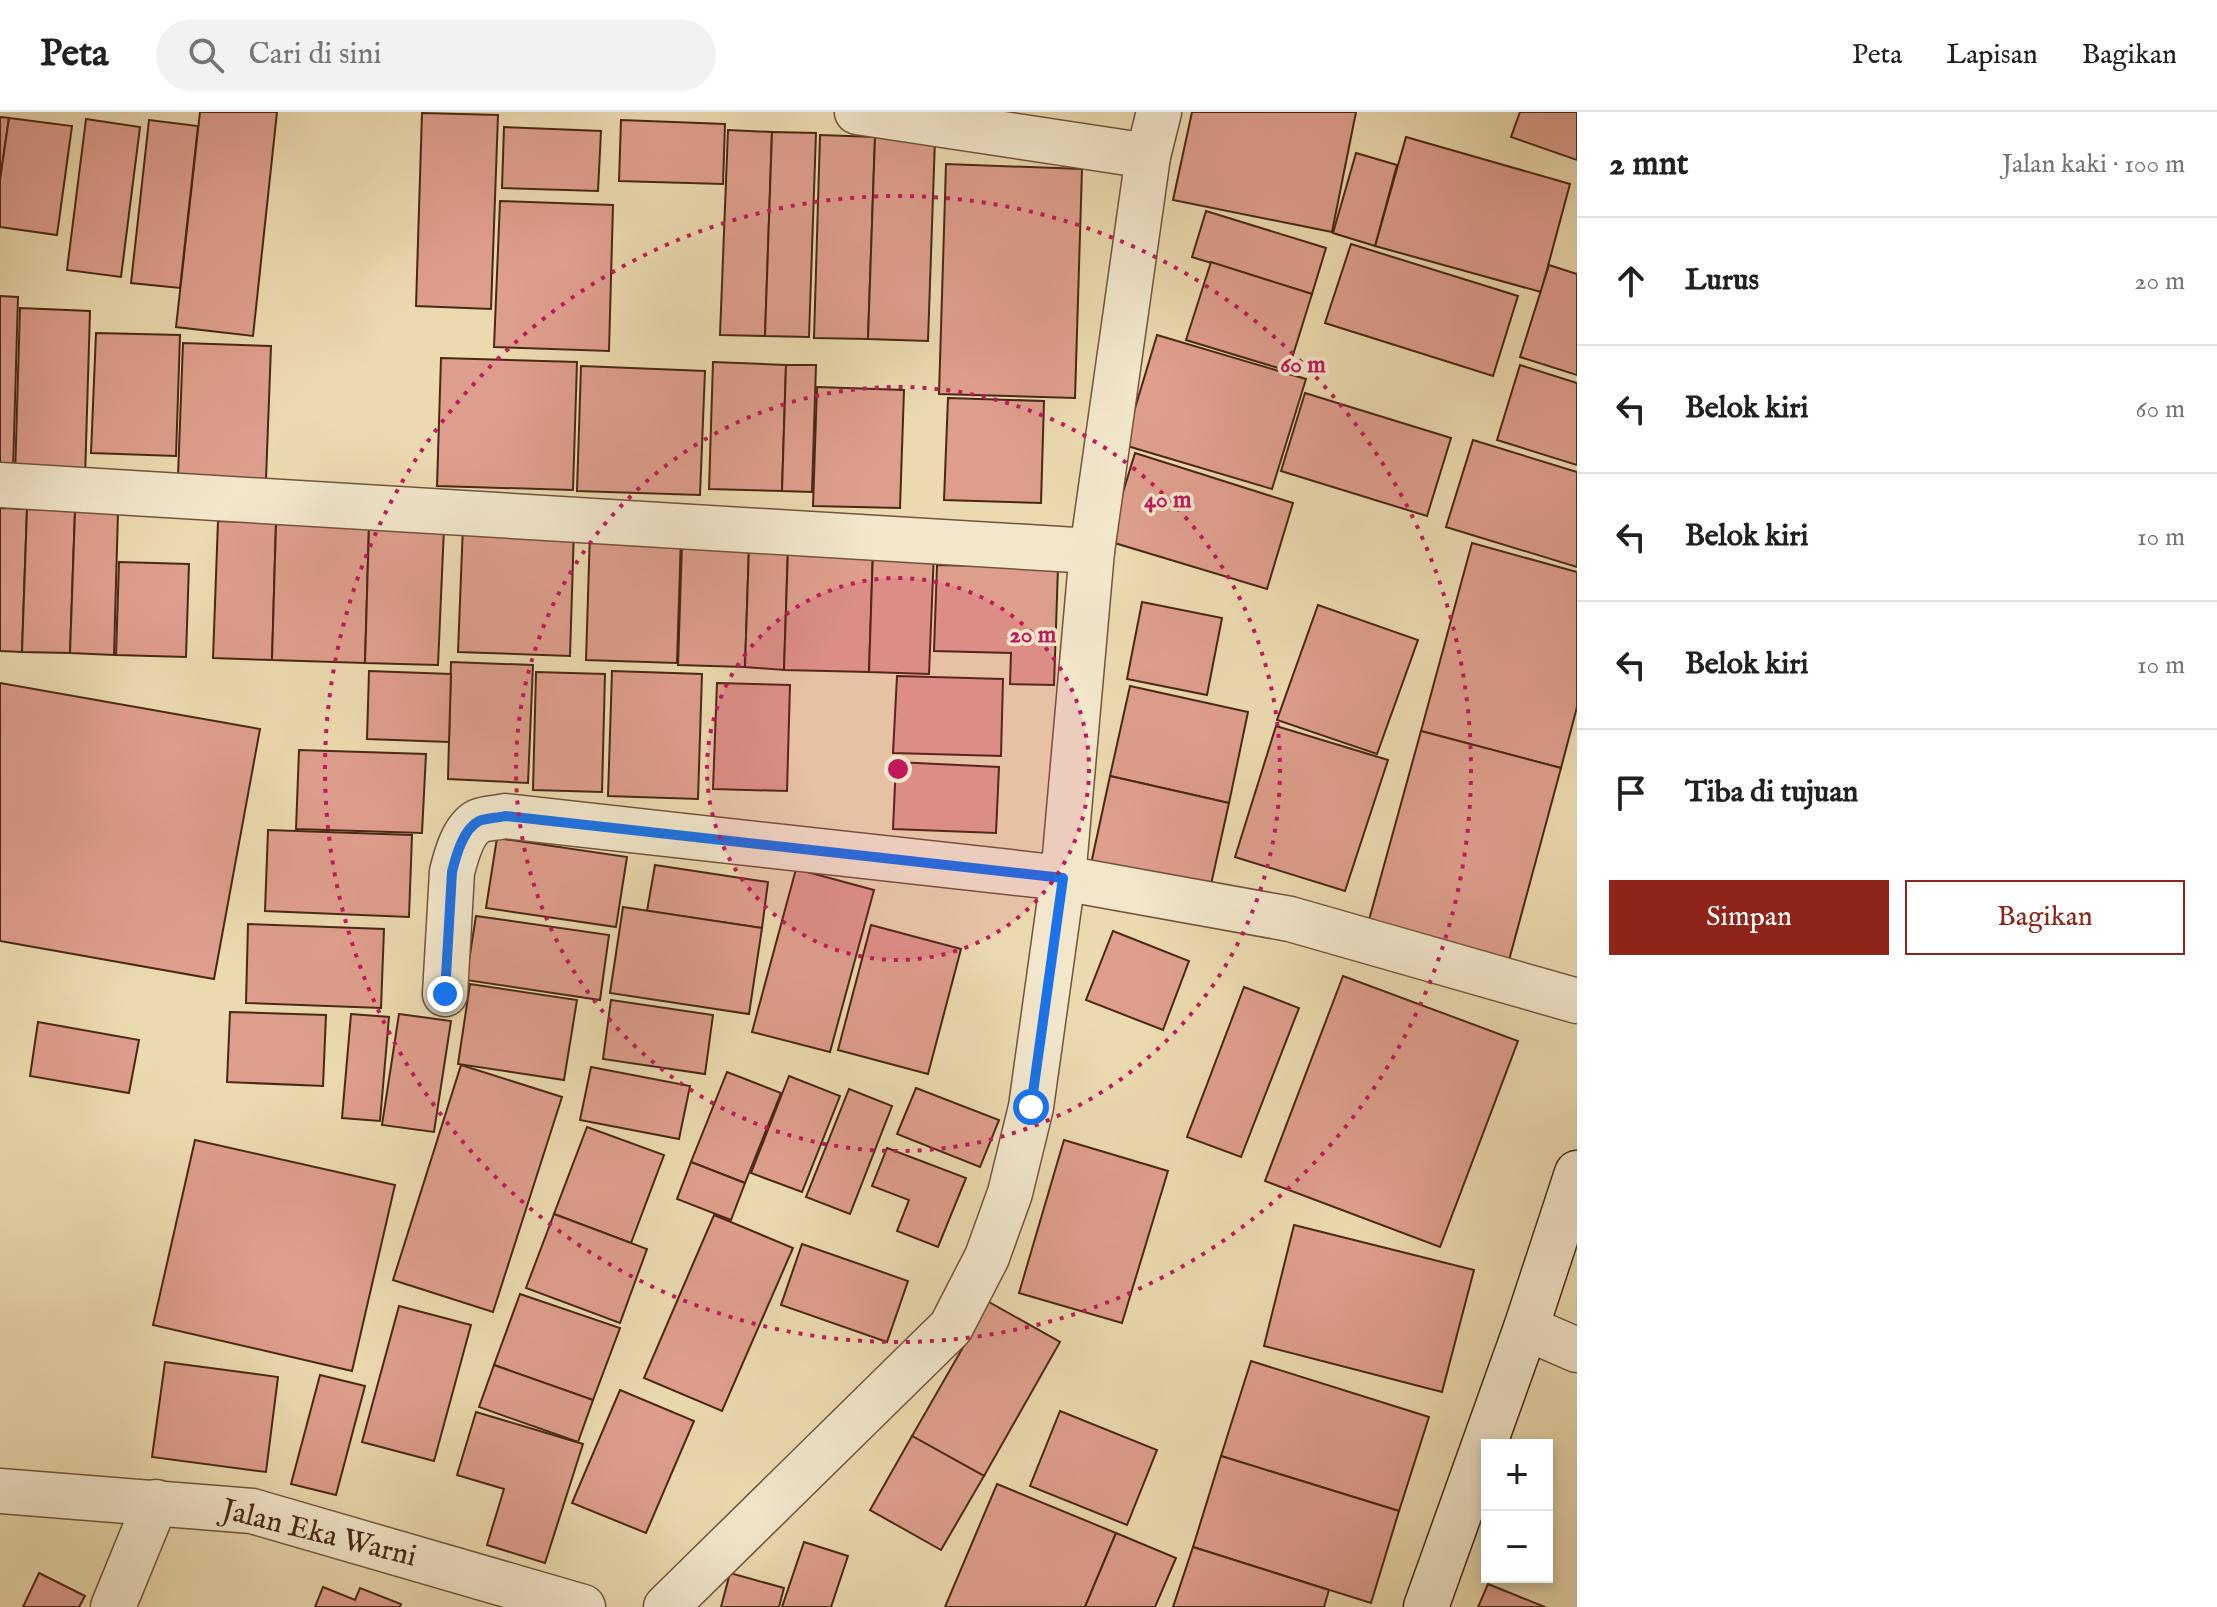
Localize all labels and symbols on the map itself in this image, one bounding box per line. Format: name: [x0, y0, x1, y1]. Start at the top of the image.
text: 60 m: [1280, 350, 1326, 381]
text: 40 m: [1144, 485, 1192, 516]
text: 20 m: [1010, 620, 1057, 651]
centre of rings: [884, 755, 912, 783]
route end: [427, 976, 463, 1012]
route start: [1013, 1089, 1049, 1125]
street label: Jalan Eka Warni: [215, 1491, 420, 1577]

